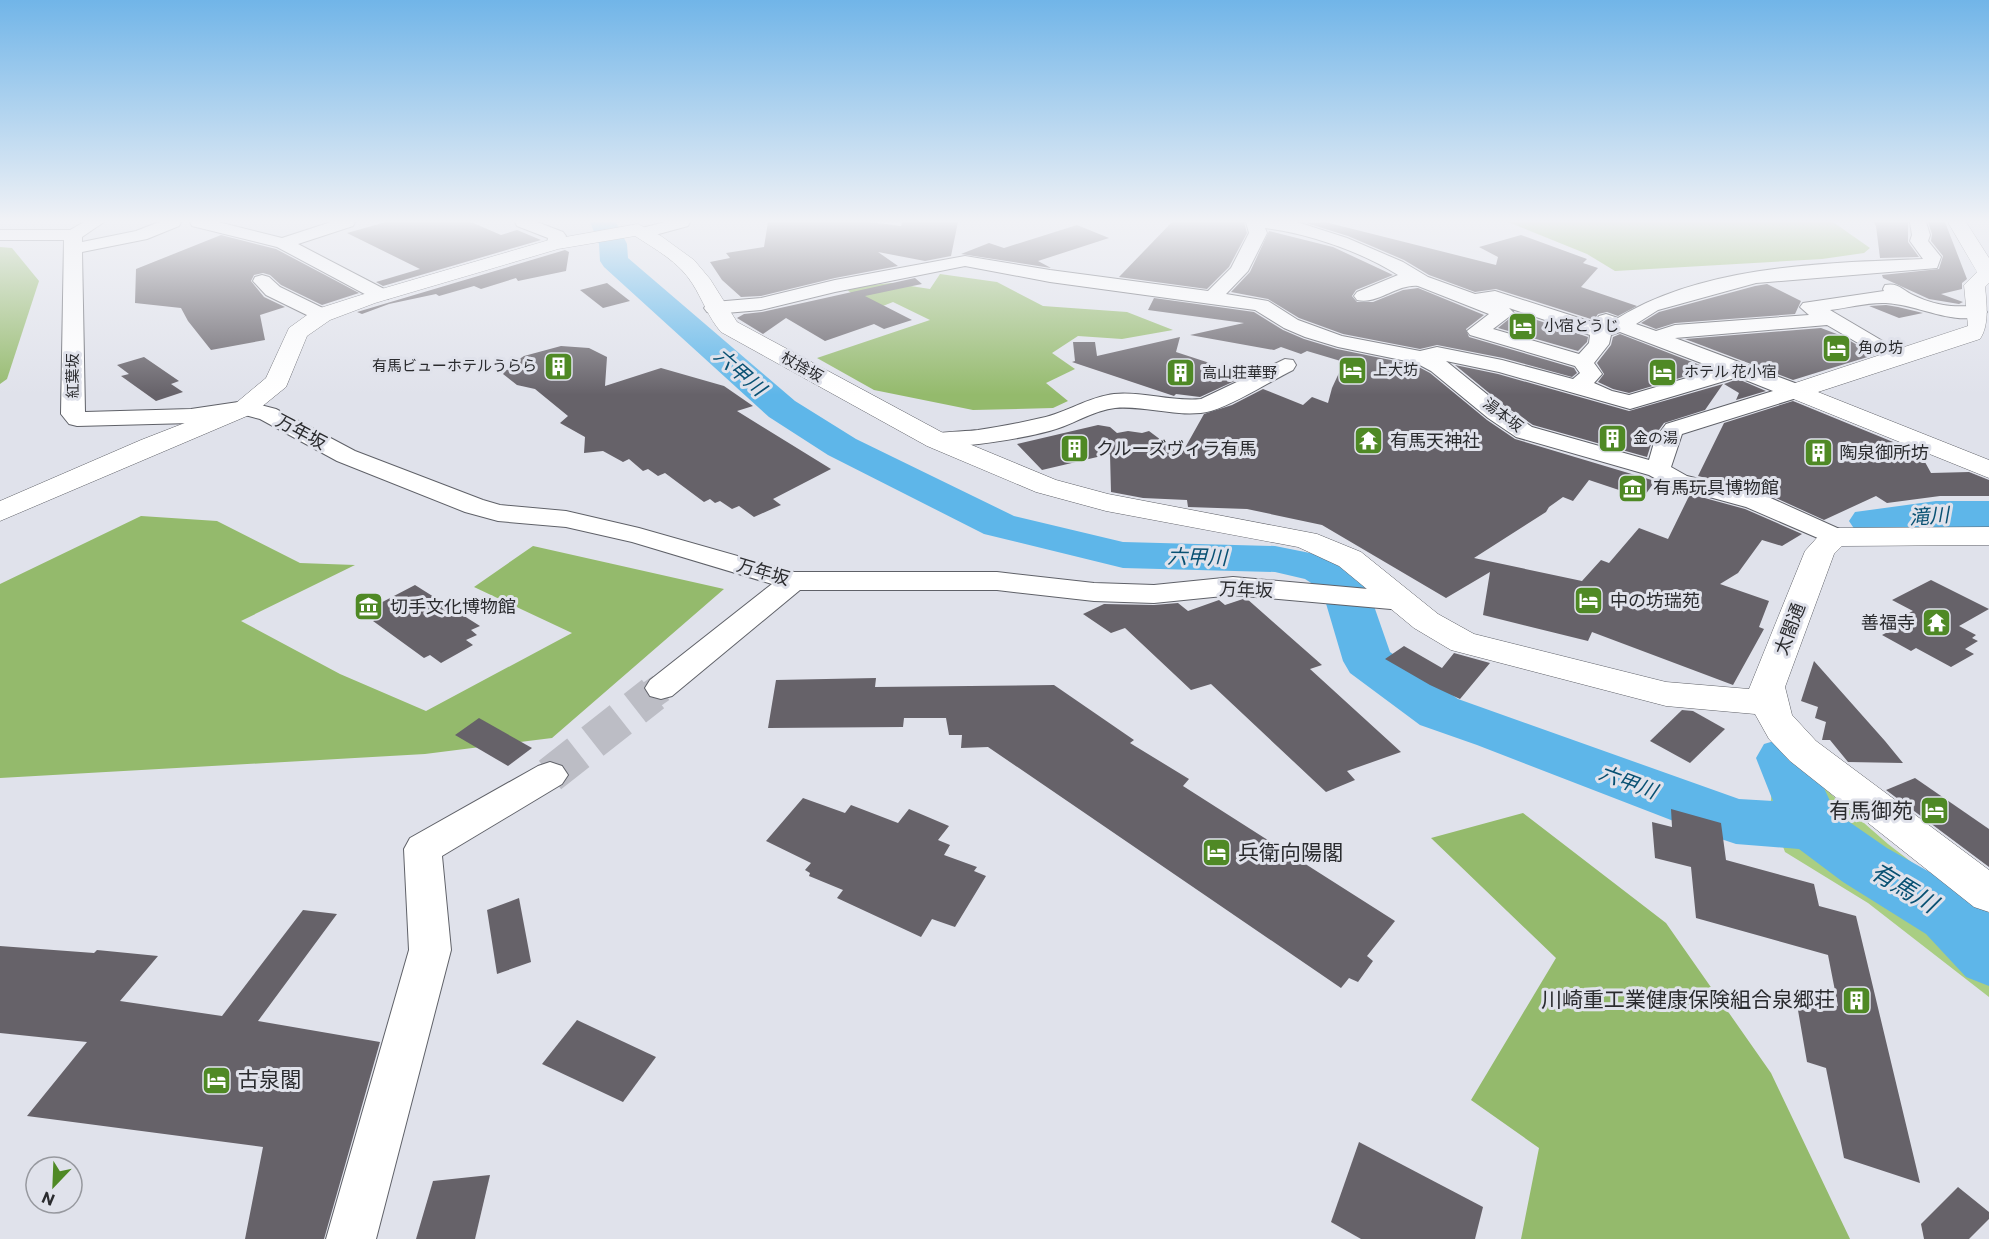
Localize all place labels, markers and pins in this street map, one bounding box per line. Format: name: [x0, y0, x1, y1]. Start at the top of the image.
hotel icon: 小宿とうじ: [1507, 310, 1539, 342]
place label: 小宿とうじ: [1544, 316, 1619, 334]
hotel icon: 角の坊: [1821, 332, 1853, 364]
place label: 角の坊: [1858, 338, 1903, 356]
building icon: 有馬ビューホテルうらら: [542, 350, 574, 382]
hotel icon: 上大坊: [1336, 354, 1368, 386]
place label: 有馬ビューホテルうらら: [372, 356, 537, 374]
hotel icon: ホテル 花小宿: [1647, 356, 1679, 388]
building icon: 高山荘華野: [1165, 357, 1197, 389]
place label: 上大坊: [1373, 360, 1418, 378]
place label: ホテル 花小宿: [1684, 362, 1777, 380]
place label: 高山荘華野: [1202, 363, 1277, 381]
building icon: 金の湯: [1596, 422, 1628, 454]
temple icon: 有馬天神社: [1353, 425, 1385, 457]
place label: 金の湯: [1633, 428, 1678, 446]
place label: 有馬天神社: [1390, 429, 1480, 451]
building icon: クルーズヴィラ有馬: [1059, 433, 1091, 465]
place label: クルーズヴィラ有馬: [1096, 437, 1257, 459]
building icon: 陶泉御所坊: [1802, 437, 1834, 469]
place label: 陶泉御所坊: [1839, 441, 1929, 463]
museum icon: 有馬玩具博物館: [1616, 472, 1648, 504]
place label: 有馬玩具博物館: [1653, 476, 1779, 498]
hotel icon: 中の坊瑞苑: [1573, 585, 1605, 617]
place label: 中の坊瑞苑: [1610, 589, 1700, 611]
museum icon: 切手文化博物館: [353, 591, 385, 623]
place label: 切手文化博物館: [390, 595, 516, 617]
temple icon: 善福寺: [1920, 607, 1952, 639]
place label: 善福寺: [1861, 611, 1915, 633]
hotel icon: 有馬御苑: [1918, 795, 1950, 827]
place label: 有馬御苑: [1829, 797, 1913, 822]
hotel icon: 兵衛向陽閣: [1201, 837, 1233, 869]
place label: 兵衛向陽閣: [1238, 839, 1343, 864]
building icon: 川崎重工業健康保険組合泉郷荘: [1840, 984, 1872, 1016]
place label: 川崎重工業健康保険組合泉郷荘: [1541, 986, 1835, 1011]
hotel icon: 古泉閣: [201, 1064, 233, 1096]
place label: 古泉閣: [238, 1066, 301, 1091]

